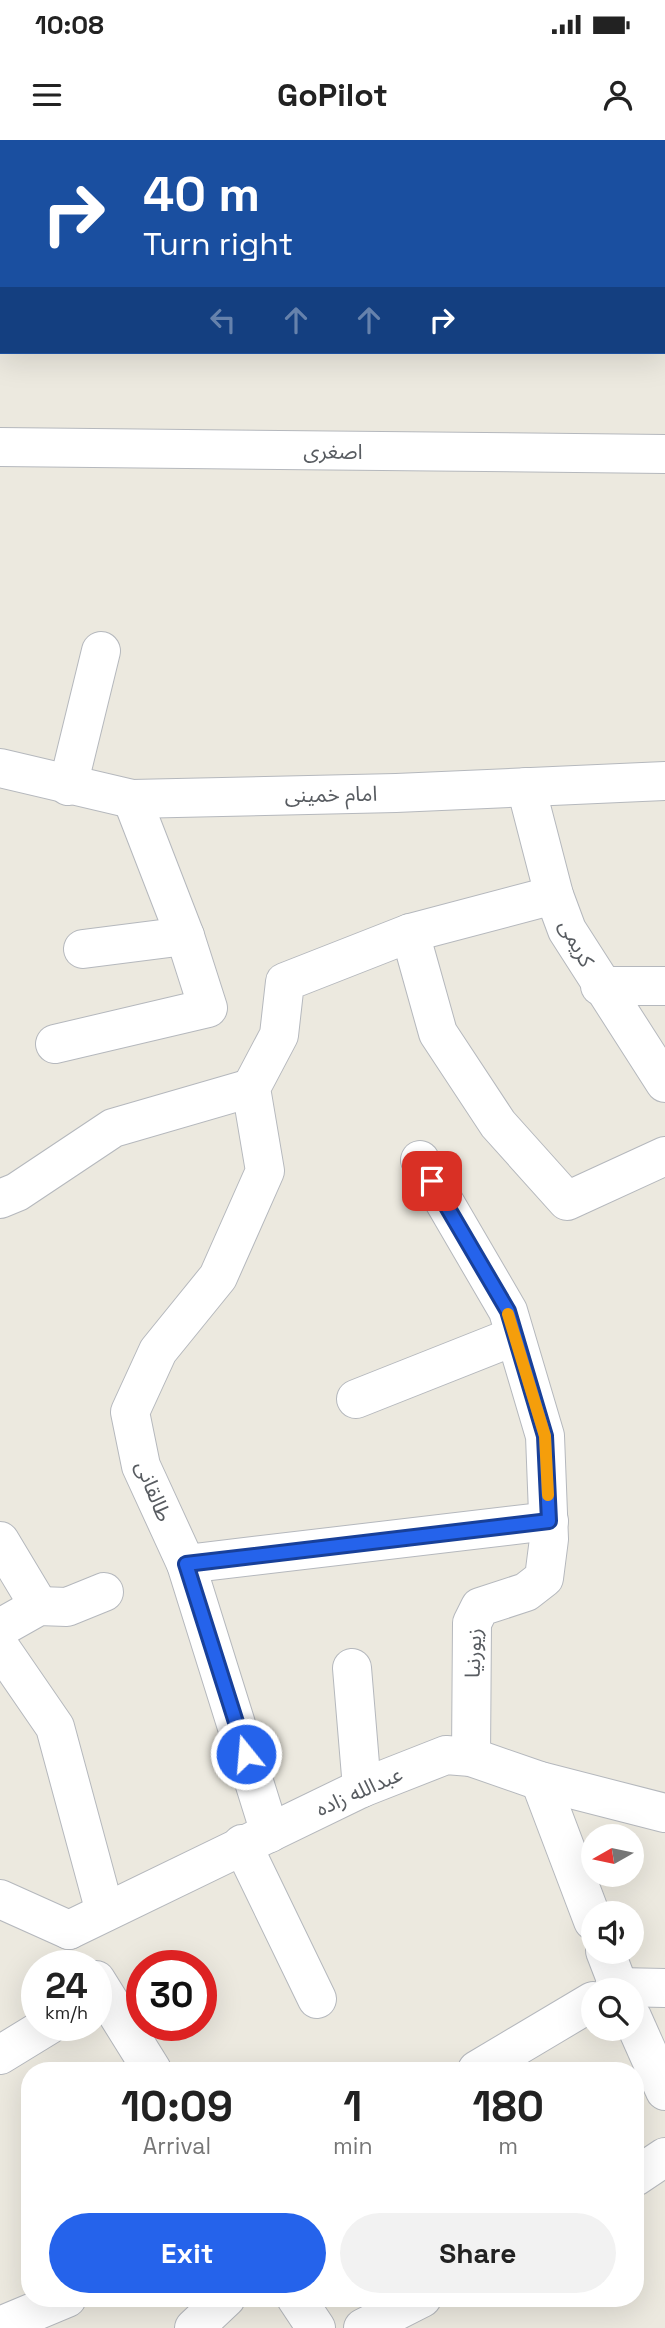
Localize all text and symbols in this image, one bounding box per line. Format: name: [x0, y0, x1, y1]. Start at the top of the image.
text: 10:08: [35, 8, 104, 42]
text: GoPilot: [277, 75, 388, 115]
icon: menu: [28, 76, 66, 114]
icon: person: [599, 76, 637, 114]
text: 40 m: [143, 163, 260, 225]
icon: right: [28, 168, 119, 259]
text: Turn right: [143, 224, 293, 264]
icon: left: [204, 301, 242, 339]
icon: ahead: [277, 301, 315, 339]
icon: ahead: [350, 301, 388, 339]
icon: right: [423, 301, 461, 339]
street label: اصغری: [303, 437, 363, 465]
street label: امام خمینی: [284, 780, 378, 811]
street label: کریمی: [553, 914, 601, 972]
pin: [402, 1151, 462, 1211]
icon: arrive: [413, 1162, 451, 1200]
street label: طالقانی: [130, 1457, 178, 1525]
street label: زیورنیا: [459, 1628, 487, 1678]
position arrow: [209, 1717, 283, 1791]
street label: عبدالله زاده: [311, 1760, 407, 1822]
north arrow: [581, 1824, 644, 1886]
map controls: [581, 1824, 644, 2041]
button: sound: [581, 1901, 644, 1964]
speed limit sign: 30: [126, 1950, 217, 2041]
text: 24: [45, 1964, 88, 2008]
button: search: [581, 1978, 644, 2041]
text: km/h: [45, 2001, 88, 2024]
text: 10:09: [121, 2080, 233, 2133]
text: 1: [343, 2080, 362, 2133]
text: 180: [473, 2080, 544, 2133]
text: Arrival: [143, 2131, 211, 2161]
text: min: [333, 2131, 373, 2161]
text: m: [498, 2131, 518, 2161]
button: Exit: [49, 2213, 326, 2293]
button: Share: [340, 2213, 616, 2293]

